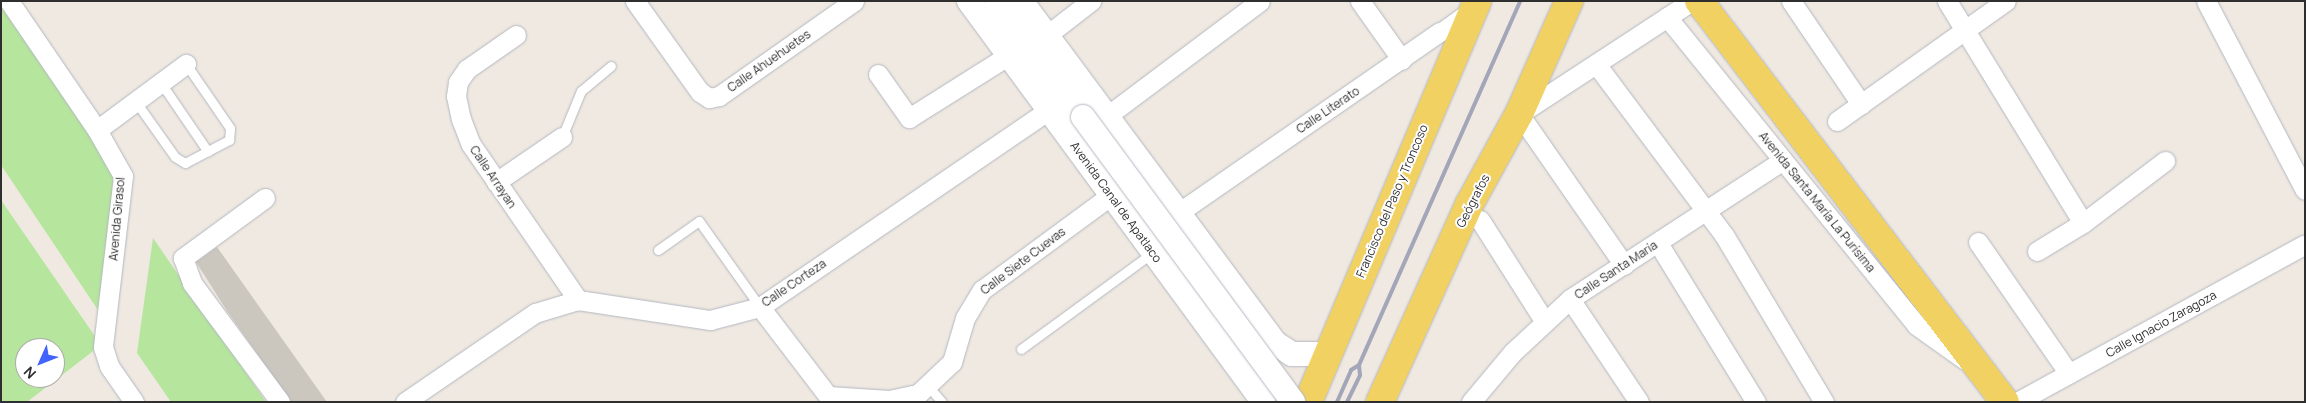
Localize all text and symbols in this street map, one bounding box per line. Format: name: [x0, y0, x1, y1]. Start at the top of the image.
street label: Calle Ahuehuetes: [725, 27, 813, 95]
street label: Calle Literato: [1294, 84, 1362, 136]
street label: Francisco del Paso y Troncoso: [1353, 122, 1431, 280]
street label: Avenida Santa María La Purísima: [1756, 129, 1878, 275]
street label: Avenida Canal de Apatlaco: [1067, 139, 1165, 265]
street label: Calle Arrayan: [467, 143, 519, 211]
street label: Geógrafos: [1453, 172, 1493, 230]
street label: Avenida Girasol: [106, 176, 128, 262]
street label: Calle Siete Cuevas: [978, 224, 1068, 298]
street label: Calle Santa María: [1572, 238, 1660, 302]
street label: Calle Corteza: [759, 256, 829, 310]
street label: Calle Ignacio Zaragoza: [2103, 288, 2219, 360]
north arrow: [15, 338, 65, 388]
text: N: [19, 363, 40, 383]

